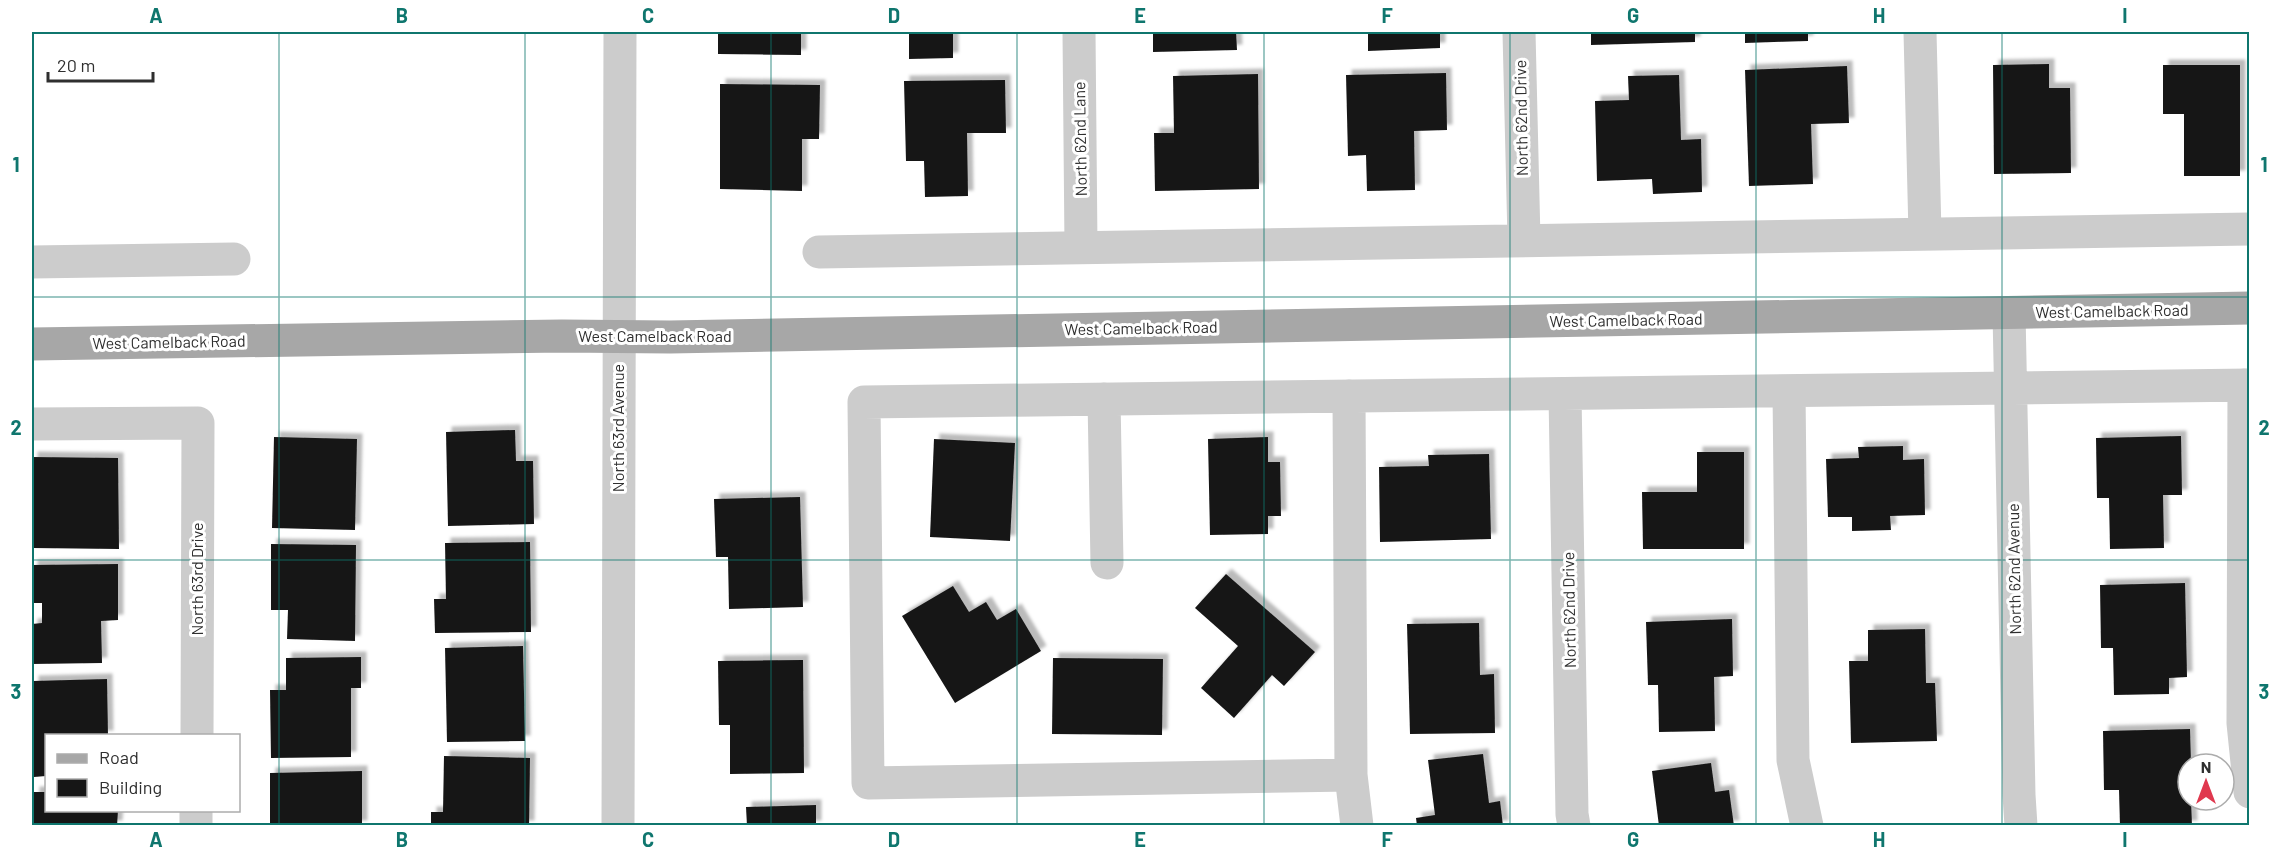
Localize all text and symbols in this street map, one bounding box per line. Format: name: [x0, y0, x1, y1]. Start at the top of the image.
text: A: [149, 3, 163, 27]
text: B: [396, 3, 408, 27]
text: C: [642, 3, 654, 27]
text: D: [888, 3, 900, 27]
text: E: [1134, 3, 1146, 27]
text: F: [1381, 3, 1393, 27]
text: G: [1627, 3, 1639, 27]
text: H: [1873, 3, 1885, 27]
text: I: [2122, 3, 2128, 27]
scale bar: [48, 45, 153, 83]
text: 20 m: [57, 54, 95, 76]
street label: North 62nd Drive: [1510, 60, 1531, 176]
street label: North 62nd Lane: [1069, 81, 1090, 197]
text: 1: [12, 152, 20, 176]
text: 1: [2260, 152, 2268, 176]
street label: West Camelback Road: [2035, 300, 2189, 321]
street label: West Camelback Road: [1549, 309, 1703, 330]
street label: West Camelback Road: [1064, 317, 1218, 338]
street label: West Camelback Road: [578, 326, 732, 345]
street label: West Camelback Road: [92, 331, 246, 352]
street label: North 63rd Avenue: [608, 364, 627, 492]
text: 2: [10, 415, 22, 439]
text: 2: [2258, 415, 2270, 439]
street label: North 62nd Avenue: [2003, 503, 2024, 635]
street label: North 63rd Drive: [187, 522, 206, 636]
street label: North 62nd Drive: [1558, 552, 1579, 668]
text: 3: [11, 679, 21, 703]
text: 3: [2259, 679, 2269, 703]
legend: [45, 734, 240, 812]
text: Road: [99, 746, 139, 768]
north arrow: [2176, 752, 2236, 812]
text: N: [2201, 757, 2211, 776]
text: Building: [99, 776, 162, 798]
text: A: [149, 827, 163, 851]
text: B: [396, 827, 408, 851]
text: C: [642, 827, 654, 851]
text: D: [888, 827, 900, 851]
text: E: [1134, 827, 1146, 851]
text: F: [1381, 827, 1393, 851]
text: G: [1627, 827, 1639, 851]
text: H: [1873, 827, 1885, 851]
text: I: [2122, 827, 2128, 851]

